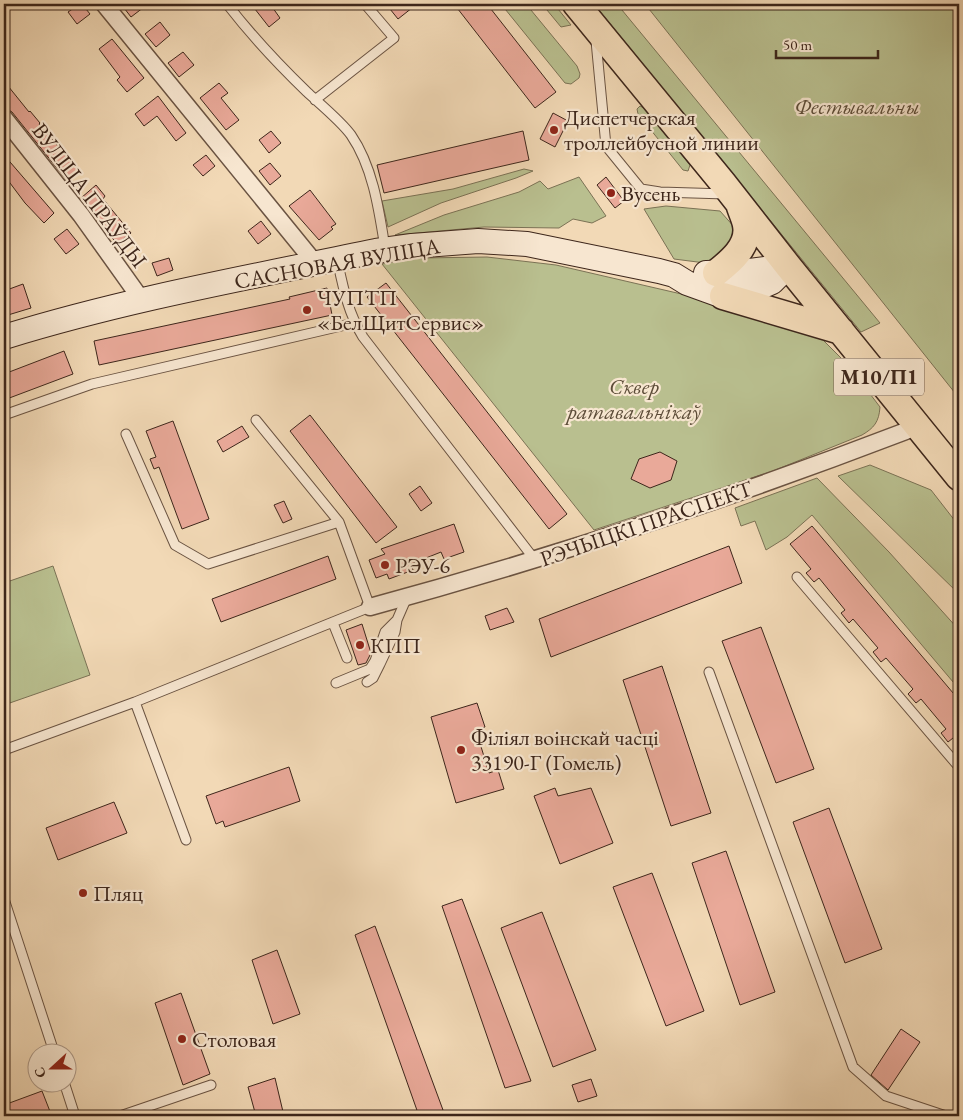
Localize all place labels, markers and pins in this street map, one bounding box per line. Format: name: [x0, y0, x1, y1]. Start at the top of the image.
place label: Диспетчерская троллейбусной линии: [564, 103, 759, 157]
marker: Диспетчерская троллейбусной линии: [548, 124, 560, 136]
place label: Вусень: [621, 179, 681, 208]
marker: Вусень: [605, 187, 617, 199]
place label: ЧУПТП «БелЩитСервис»: [317, 283, 484, 337]
marker: ЧУПТП «БелЩитСервис»: [301, 304, 313, 316]
place label: РЭУ-6: [395, 551, 450, 580]
marker: РЭУ-6: [379, 559, 391, 571]
place label: КПП: [370, 631, 421, 660]
marker: КПП: [354, 639, 366, 651]
place label: Філіял воінскай часці 33190-Г (Гомель): [471, 723, 659, 777]
marker: Філіял воінскай часці 33190-Г (Гомель): [455, 744, 467, 756]
place label: Пляц: [93, 879, 144, 908]
marker: Пляц: [77, 887, 89, 899]
place label: Столовая: [192, 1025, 277, 1054]
marker: Столовая: [176, 1033, 188, 1045]

